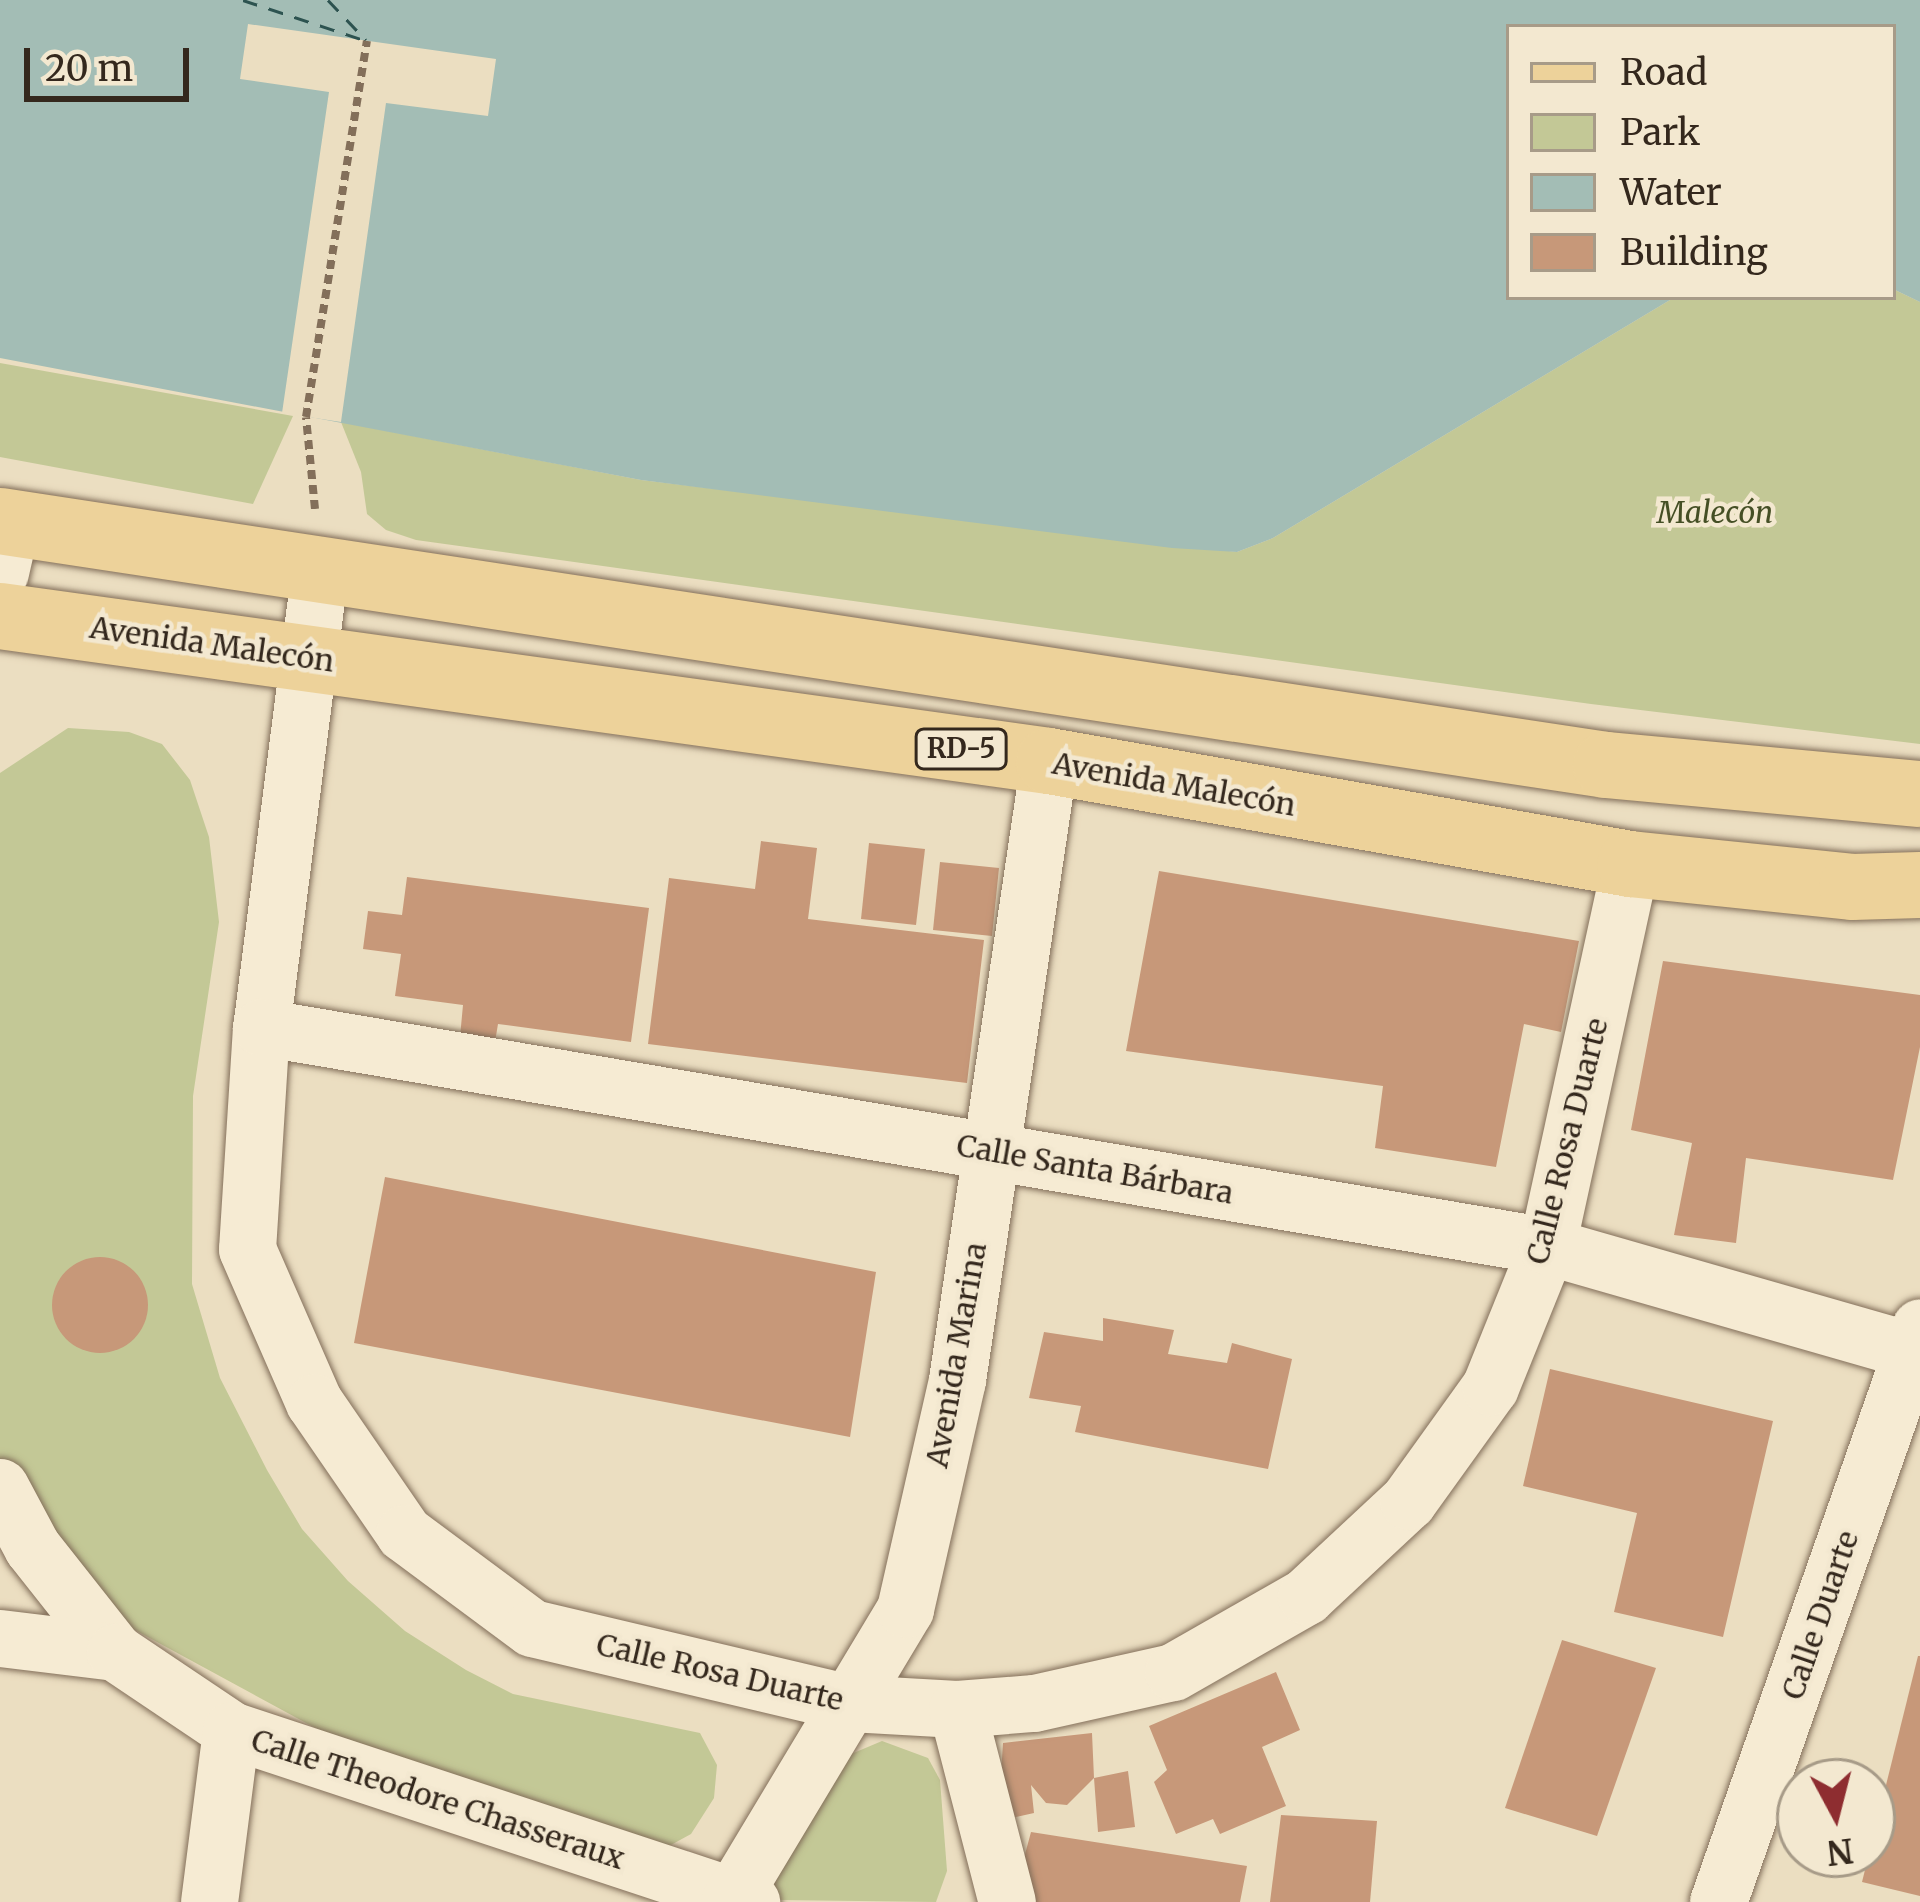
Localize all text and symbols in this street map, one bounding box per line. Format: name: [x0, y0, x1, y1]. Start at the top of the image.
scale bar: [30, 24, 195, 98]
legend: [1506, 24, 1896, 300]
text: 20 m: [45, 46, 133, 91]
text: Road: [1620, 50, 1707, 95]
text: Park: [1620, 110, 1700, 155]
text: Water: [1620, 170, 1722, 215]
text: Building: [1620, 230, 1768, 275]
park label: Malecón: [1657, 494, 1773, 530]
street label: Avenida Malecón: [88, 609, 336, 679]
road number: RD-5: [913, 728, 1009, 770]
street label: Avenida Malecón: [1050, 745, 1298, 823]
street label: Calle Rosa Duarte: [1519, 1014, 1615, 1268]
street label: Calle Santa Bárbara: [954, 1127, 1236, 1211]
street label: Avenida Marina: [919, 1240, 993, 1470]
street label: Calle Duarte: [1774, 1526, 1866, 1704]
street label: Calle Rosa Duarte: [593, 1626, 847, 1718]
street label: Calle Theodore Chasseraux: [247, 1722, 629, 1876]
north arrow: [1776, 1758, 1896, 1878]
text: N: [1825, 1829, 1856, 1873]

